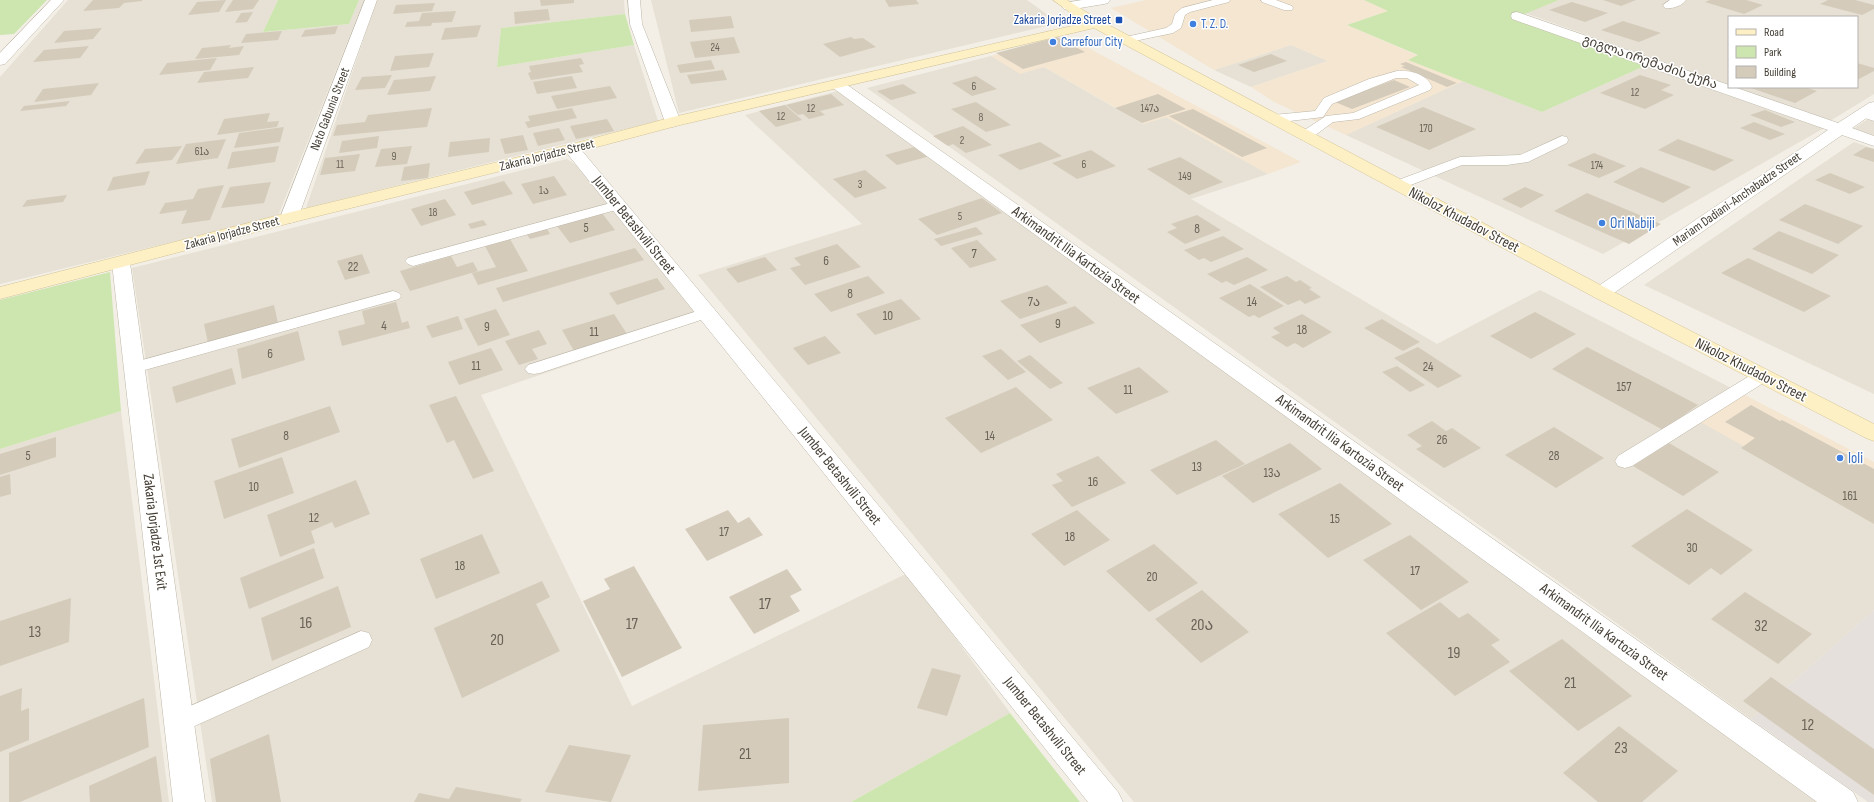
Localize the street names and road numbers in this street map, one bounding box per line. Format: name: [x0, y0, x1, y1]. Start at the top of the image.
street label: გიგლა ირემაძის ქუჩა: [1580, 31, 1720, 93]
street label: Nato Gabunia Street: [307, 65, 353, 153]
street label: Zakaria Jorjadze Street: [498, 135, 596, 175]
street label: Mariam Dadiani-Anchabadze Street: [1670, 149, 1804, 249]
street label: Jumber Betashvili Street: [588, 171, 680, 278]
street label: Nikoloz Khudadov Street: [1405, 183, 1523, 257]
street label: Arkimandrit Ilia Kartozia Street: [1007, 201, 1144, 308]
street label: Zakaria Jorjadze Street: [183, 213, 281, 253]
street label: Nikoloz Khudadov Street: [1692, 334, 1810, 406]
street label: Arkimandrit Ilia Kartozia Street: [1271, 389, 1408, 496]
street label: Jumber Betashvili Street: [794, 422, 886, 529]
street label: Zakaria Jorjadze 1st Exit: [138, 473, 172, 592]
street label: Arkimandrit Ilia Kartozia Street: [1535, 578, 1672, 685]
street label: Jumber Betashvili Street: [999, 672, 1091, 779]

